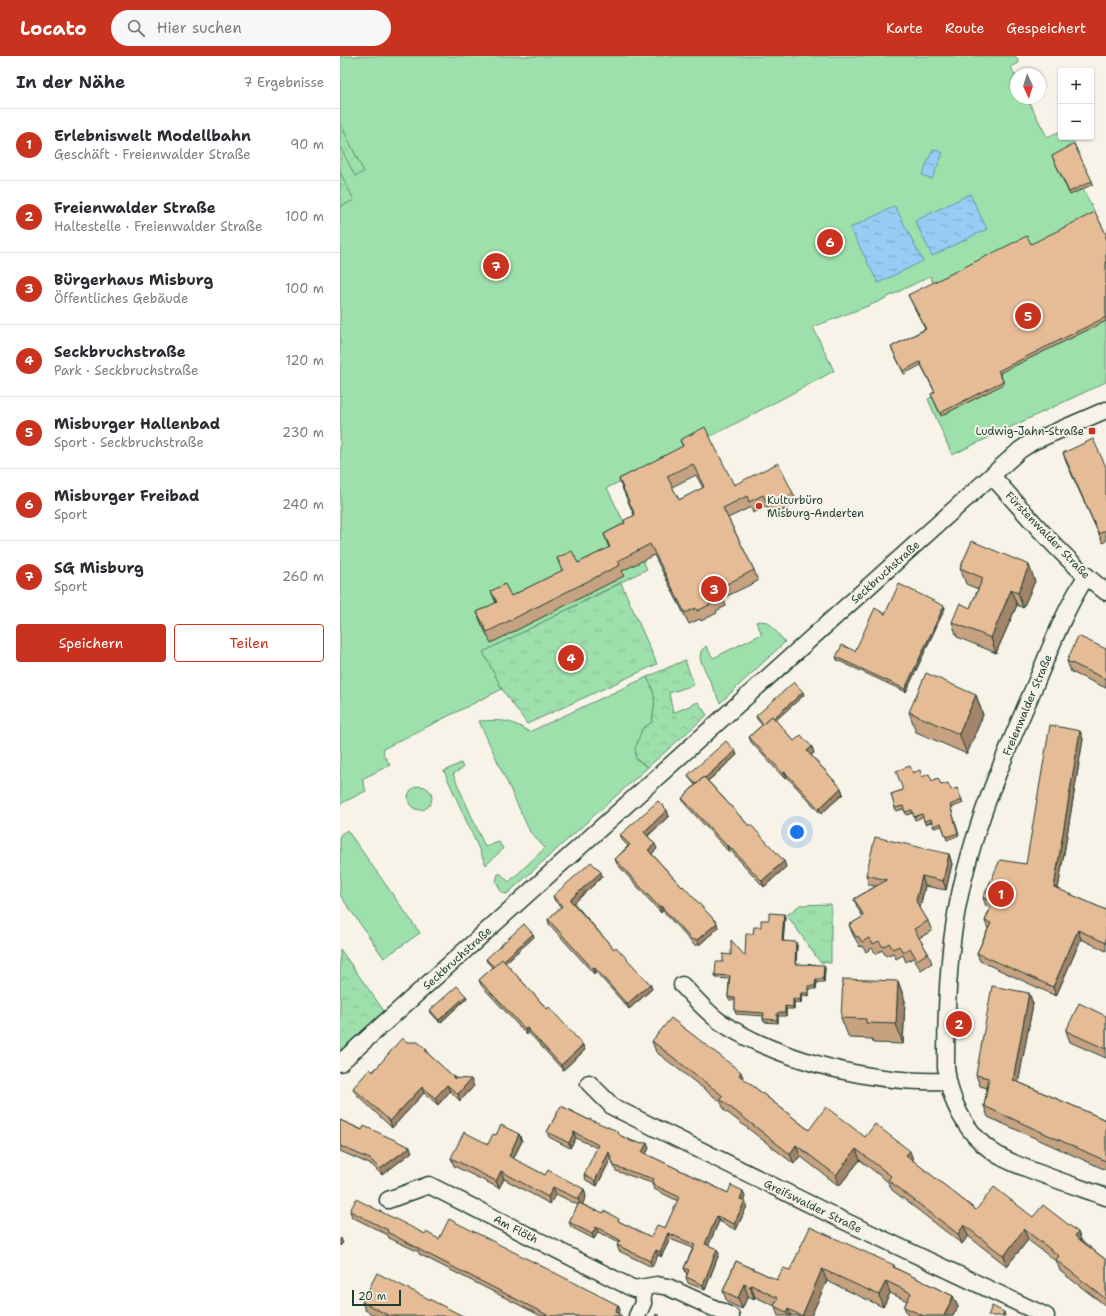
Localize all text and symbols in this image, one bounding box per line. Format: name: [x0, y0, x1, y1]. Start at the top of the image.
search box: [111, 10, 391, 46]
text: Locato: [20, 16, 87, 41]
icon: search: [125, 17, 147, 39]
text: Hier suchen: [157, 18, 242, 38]
text: Karte: [886, 19, 923, 37]
text: Route: [945, 19, 984, 37]
text: Gespeichert: [1006, 19, 1086, 37]
north arrow: [1010, 68, 1046, 104]
map controls: [1058, 68, 1094, 140]
button: +: [1058, 68, 1094, 104]
text: In der Nähe: [16, 71, 125, 93]
text: 7 Ergebnisse: [244, 74, 324, 91]
button: −: [1058, 104, 1094, 140]
text: Erlebniswelt Modellbahn: [54, 126, 251, 146]
text: 1: [26, 136, 32, 153]
text: 90 m: [290, 136, 324, 153]
text: Geschäft · Freienwalder Straße: [54, 146, 251, 163]
text: Freienwalder Straße: [54, 198, 216, 218]
text: 2: [24, 208, 34, 225]
text: 100 m: [285, 208, 324, 225]
text: Haltestelle · Freienwalder Straße: [54, 218, 262, 235]
pin: 6: [817, 227, 843, 257]
pin: 7: [483, 251, 509, 281]
text: Bürgerhaus Misburg: [54, 270, 213, 290]
text: 3: [24, 280, 34, 297]
text: 100 m: [285, 280, 324, 297]
text: Öffentliches Gebäude: [54, 290, 188, 307]
pin: 5: [1015, 301, 1041, 331]
text: Seckbruchstraße: [54, 342, 186, 362]
text: 4: [24, 352, 34, 369]
text: 120 m: [286, 352, 324, 369]
text: Park · Seckbruchstraße: [54, 362, 198, 379]
text: Misburger Hallenbad: [54, 414, 220, 434]
text: 5: [25, 424, 33, 441]
text: 230 m: [282, 424, 324, 441]
place label: Ludwig-Jahn-Straße: [976, 424, 1084, 439]
marker: Ludwig-Jahn-Straße: [1087, 426, 1097, 436]
text: Sport · Seckbruchstraße: [54, 434, 204, 451]
text: Misburger Freibad: [54, 486, 199, 506]
street label: Fürstenwalder Straße: [1002, 488, 1093, 582]
place label: Kulturbüro Misburg-Anderten: [767, 493, 864, 521]
text: 6: [24, 496, 34, 513]
text: 240 m: [282, 496, 324, 513]
marker: Kulturbüro Misburg-Anderten: [754, 501, 764, 511]
text: Sport: [54, 506, 87, 523]
street label: Seckbruchstraße: [848, 537, 923, 607]
text: SG Misburg: [54, 558, 144, 578]
text: 7: [24, 568, 34, 585]
text: 260 m: [282, 568, 324, 585]
pin: 3: [701, 574, 727, 604]
text: Sport: [54, 578, 87, 595]
button: Speichern: [16, 624, 166, 662]
button: Teilen: [174, 624, 324, 662]
pin: 4: [558, 643, 584, 673]
street label: Freienwalder Straße: [999, 652, 1056, 758]
your location: [787, 822, 807, 842]
pin: 1: [988, 879, 1014, 909]
street label: Seckbruchstraße: [420, 923, 495, 993]
pin: 2: [946, 1009, 972, 1039]
street label: Greifswalder Straße: [761, 1176, 864, 1237]
street label: Am Flöth: [491, 1212, 541, 1247]
scale bar: [352, 1288, 401, 1307]
text: 20 m: [358, 1289, 386, 1304]

